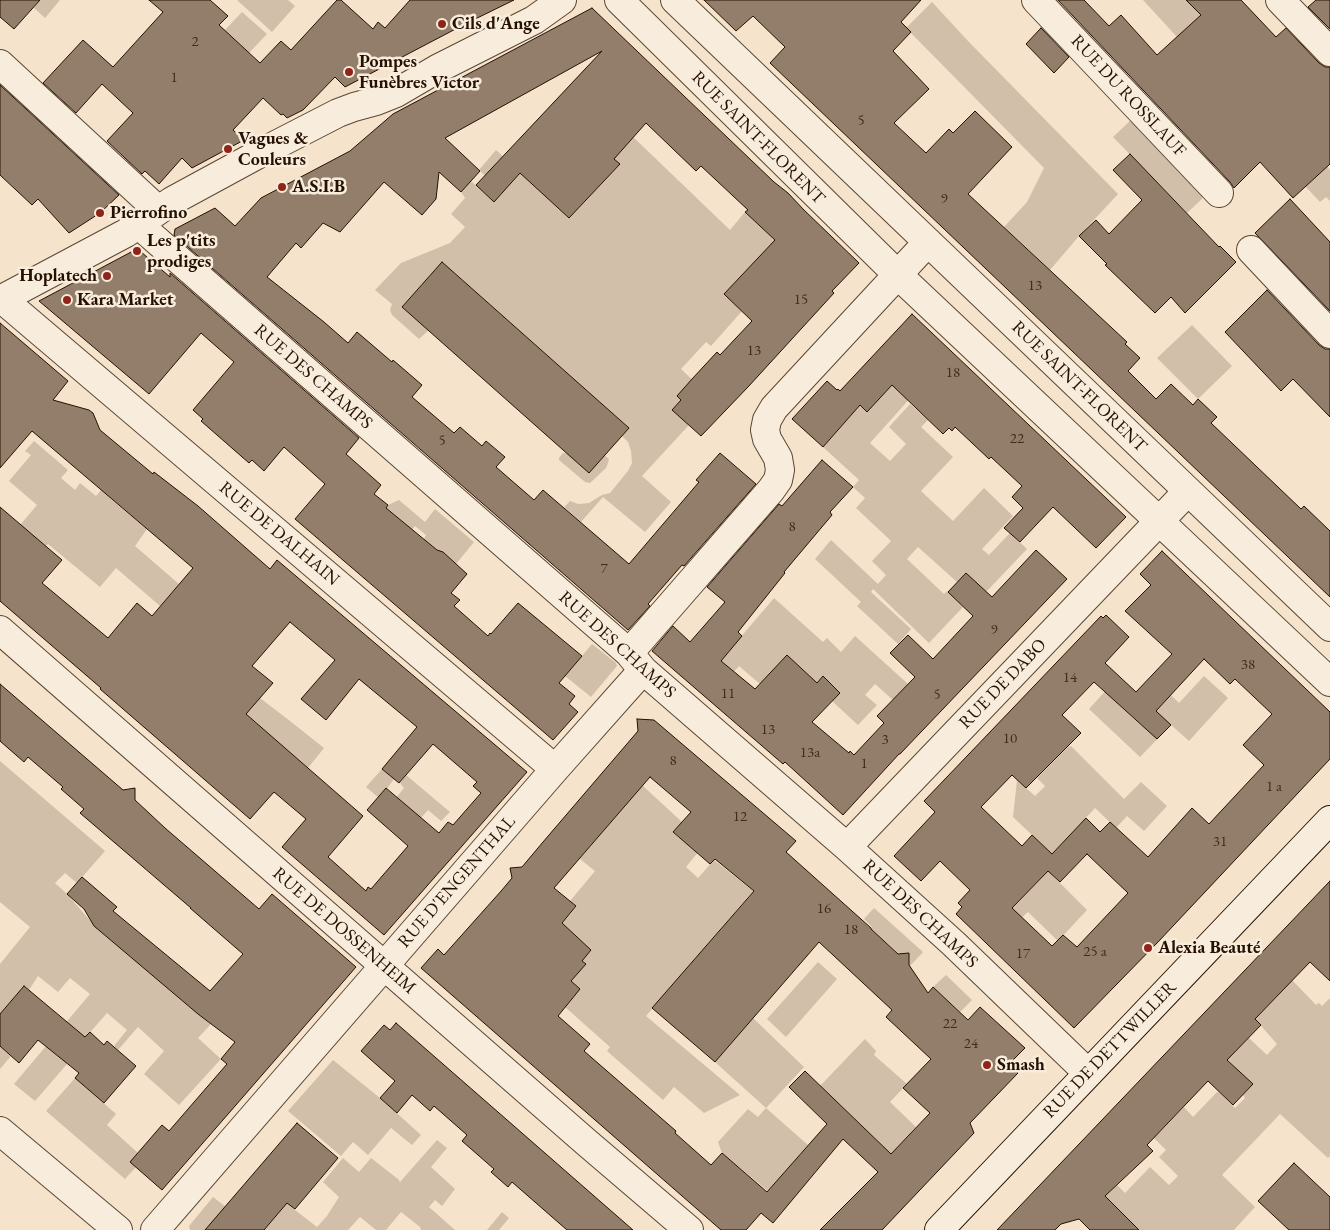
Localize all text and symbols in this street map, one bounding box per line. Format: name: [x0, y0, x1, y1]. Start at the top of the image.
place label: Cils d'Ange: [452, 13, 540, 35]
marker: Cils d'Ange: [436, 18, 448, 30]
street label: RUE DU ROSSLAUF: [1066, 30, 1190, 162]
house number: 2: [191, 33, 199, 51]
place label: Pompes Funèbres Victor: [359, 51, 479, 94]
marker: Pompes Funèbres Victor: [343, 66, 355, 78]
street label: RUE SAINT-FLORENT: [687, 67, 829, 209]
house number: 1: [170, 69, 178, 87]
house number: 5: [857, 112, 865, 130]
place label: Vagues & Couleurs: [238, 128, 308, 170]
marker: Vagues & Couleurs: [222, 143, 234, 155]
place label: A.S.I.B: [292, 176, 345, 198]
marker: A.S.I.B: [276, 181, 288, 193]
house number: 9: [940, 190, 948, 208]
place label: Pierrofino: [110, 202, 187, 224]
marker: Pierrofino: [94, 207, 106, 219]
place label: Les p'tits prodiges: [147, 230, 216, 272]
marker: Les p'tits prodiges: [131, 245, 143, 257]
place label: Hoplatech: [19, 265, 97, 287]
marker: Hoplatech: [101, 270, 113, 282]
house number: 13: [1028, 277, 1042, 295]
place label: Kara Market: [77, 289, 173, 311]
house number: 15: [794, 291, 808, 309]
marker: Kara Market: [61, 294, 73, 306]
street label: RUE SAINT-FLORENT: [1007, 317, 1151, 457]
street label: RUE DES CHAMPS: [249, 320, 377, 434]
house number: 13: [747, 342, 761, 360]
house number: 18: [946, 364, 960, 382]
house number: 22: [1010, 430, 1024, 448]
house number: 5: [438, 432, 446, 450]
street label: RUE DE DALHAIN: [214, 477, 344, 591]
house number: 8: [788, 518, 796, 536]
house number: 7: [600, 560, 608, 578]
street label: RUE DES CHAMPS: [554, 587, 680, 703]
house number: 9: [990, 621, 998, 639]
street label: RUE DE DABO: [955, 634, 1051, 734]
house number: 38: [1241, 656, 1255, 674]
house number: 14: [1063, 669, 1077, 687]
house number: 11: [721, 685, 735, 703]
house number: 5: [933, 686, 941, 704]
house number: 13: [761, 721, 775, 739]
house number: 10: [1003, 730, 1017, 748]
house number: 3: [881, 731, 889, 749]
house number: 13a: [800, 744, 820, 762]
house number: 8: [669, 752, 677, 770]
house number: 1: [860, 755, 868, 773]
house number: 1 a: [1266, 778, 1282, 796]
house number: 12: [733, 808, 747, 826]
street label: RUE D'ENGENTHAL: [394, 811, 520, 953]
house number: 31: [1213, 833, 1227, 851]
street label: RUE DES CHAMPS: [858, 855, 982, 973]
street label: RUE DE DOSSENHEIM: [268, 863, 420, 999]
house number: 16: [817, 900, 831, 918]
house number: 18: [844, 921, 858, 939]
place label: Alexia Beauté: [1158, 937, 1260, 959]
marker: Alexia Beauté: [1142, 942, 1154, 954]
house number: 25 a: [1083, 943, 1107, 961]
house number: 17: [1016, 945, 1030, 963]
street label: RUE DE DETTWILLER: [1039, 977, 1181, 1123]
house number: 22: [943, 1015, 957, 1033]
house number: 24: [964, 1035, 978, 1053]
place label: Smash: [997, 1054, 1045, 1076]
marker: Smash: [981, 1059, 993, 1071]

